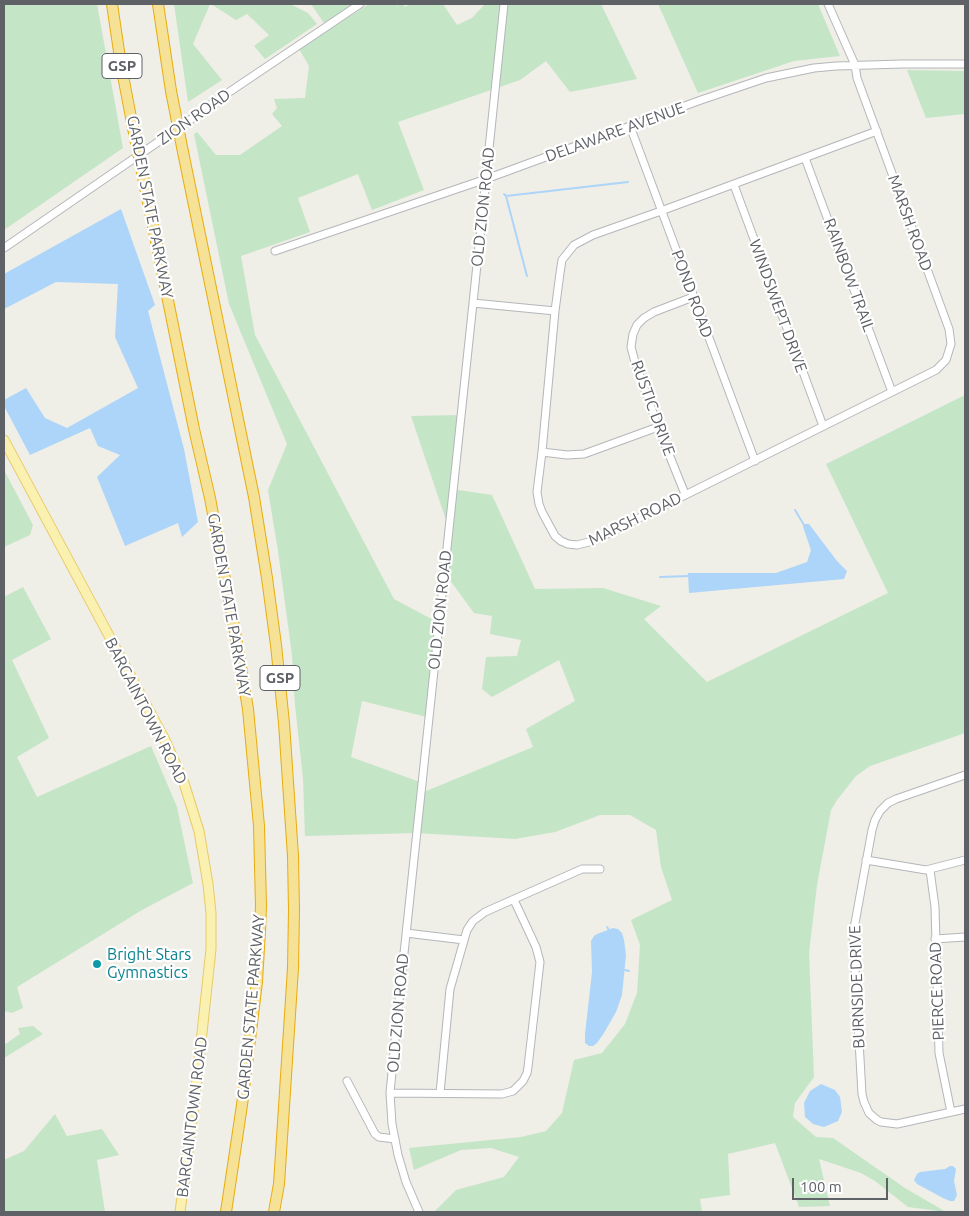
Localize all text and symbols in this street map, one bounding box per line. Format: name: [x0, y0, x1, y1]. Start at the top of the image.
road number: GSP: [102, 54, 142, 78]
street label: ZION ROAD: [154, 85, 234, 149]
street label: DELAWARE AVENUE: [543, 98, 687, 166]
street label: GARDEN STATE PARKWAY: [123, 114, 177, 300]
street label: OLD ZION ROAD: [467, 146, 499, 268]
street label: MARSH ROAD: [884, 172, 936, 274]
street label: RAINBOW TRAIL: [820, 216, 878, 334]
street label: WINDSWEPT DRIVE: [745, 237, 811, 375]
street label: POND ROAD: [667, 247, 717, 341]
street label: RUSTIC DRIVE: [627, 358, 679, 458]
street label: MARSH ROAD: [585, 488, 685, 550]
street label: GARDEN STATE PARKWAY: [203, 512, 255, 698]
street label: OLD ZION ROAD: [424, 549, 456, 671]
street label: BARGAINTOWN ROAD: [101, 635, 191, 787]
road number: GSP: [260, 666, 300, 690]
street label: GARDEN STATE PARKWAY: [233, 913, 269, 1101]
street label: BURNSIDE DRIVE: [845, 925, 869, 1049]
street label: PIERCE ROAD: [926, 941, 948, 1041]
place label: Bright Stars Gymnastics: [107, 945, 191, 983]
street label: OLD ZION ROAD: [383, 952, 413, 1074]
marker: Bright Stars Gymnastics: [91, 958, 103, 970]
street label: BARGAINTOWN ROAD: [173, 1036, 211, 1198]
scale bar: [794, 1168, 890, 1200]
text: 100 m: [800, 1178, 842, 1195]

